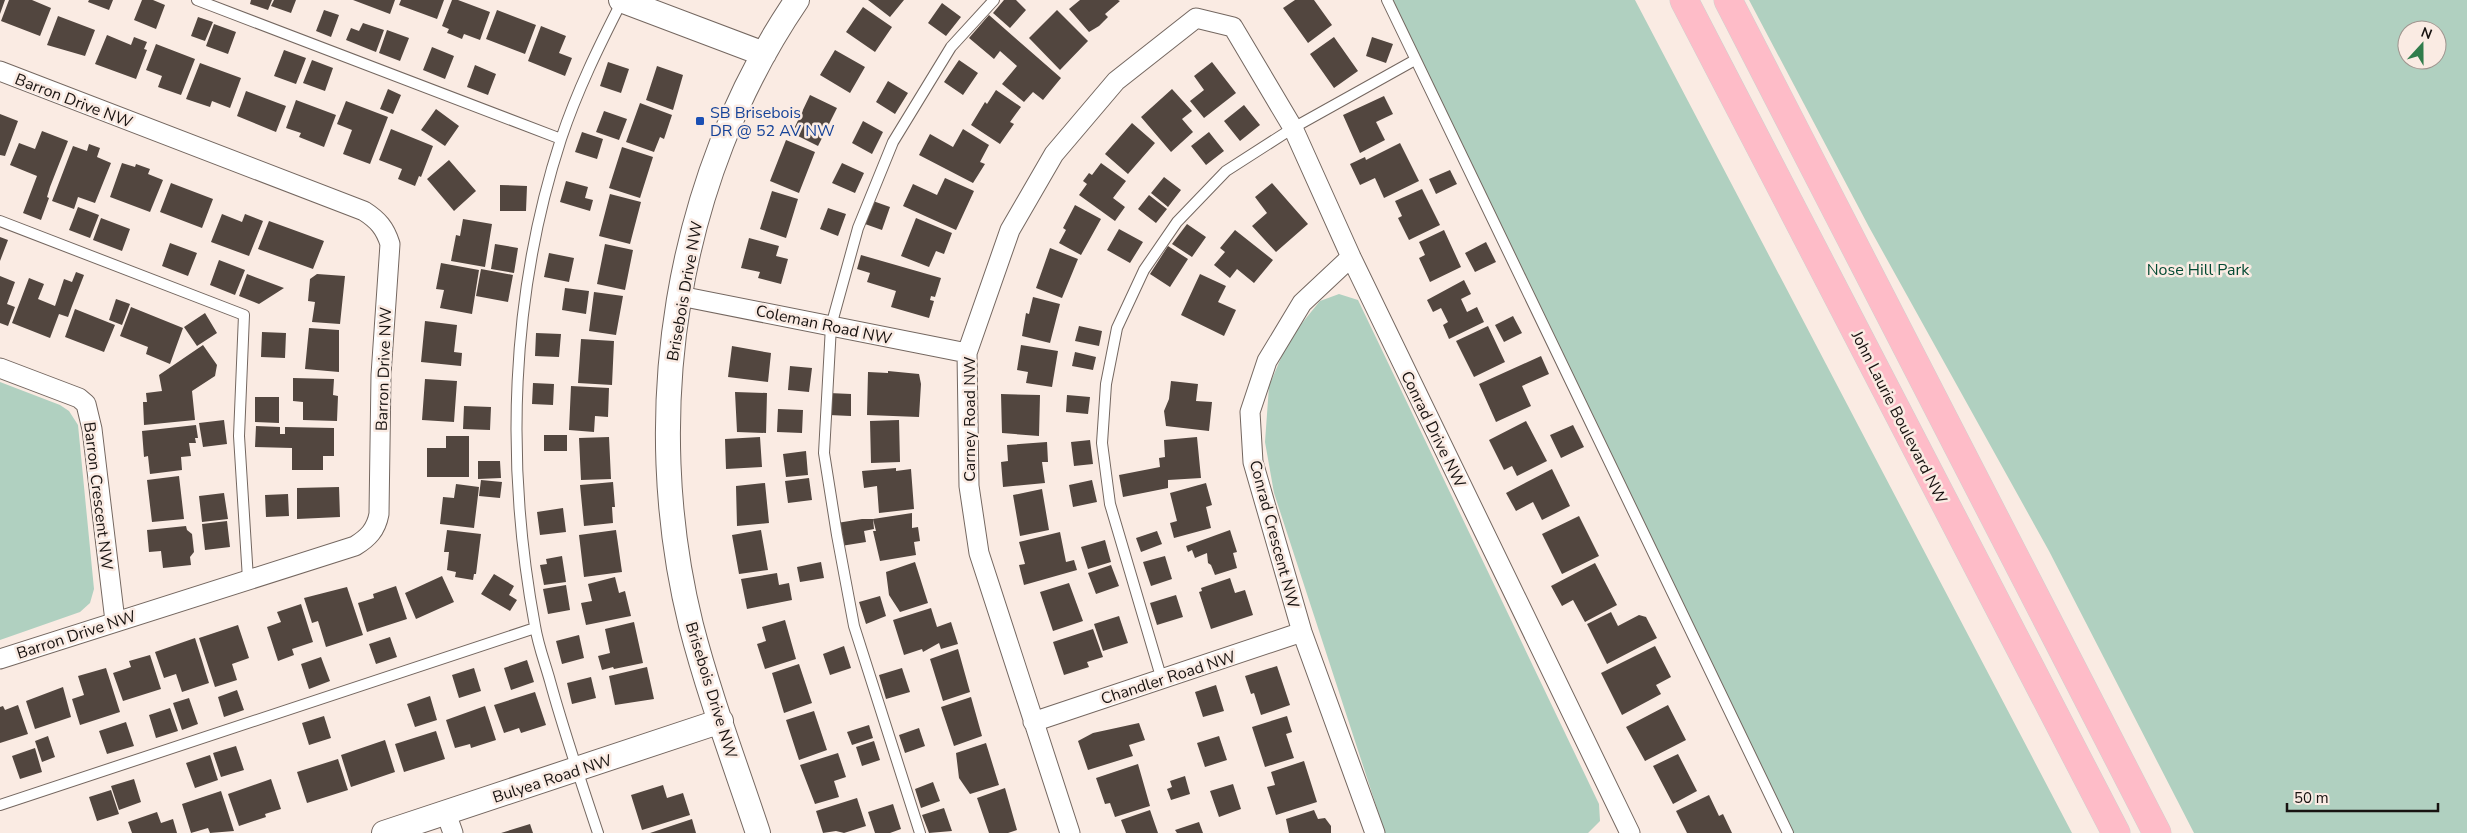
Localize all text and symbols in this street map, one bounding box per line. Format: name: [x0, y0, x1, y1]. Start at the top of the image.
north arrow: [2397, 20, 2447, 70]
text: N: [2418, 23, 2435, 44]
street label: Barron Drive NW: [12, 68, 136, 134]
place label: SB Brisebois DR @ 52 AV NW: [710, 102, 835, 142]
marker: SB Brisebois DR @ 52 AV NW: [694, 115, 706, 127]
street label: Brisebois Drive NW: [662, 219, 708, 363]
park label: Nose Hill Park: [2147, 259, 2250, 281]
street label: Coleman Road NW: [754, 300, 894, 350]
street label: Barron Drive NW: [371, 306, 397, 432]
street label: John Laurie Boulevard NW: [1845, 326, 1953, 508]
street label: Carney Road NW: [959, 356, 981, 482]
street label: Conrad Drive NW: [1395, 367, 1471, 492]
street label: Barron Crescent NW: [78, 421, 118, 572]
street label: Conrad Crescent NW: [1244, 458, 1304, 611]
street label: Barron Drive NW: [14, 605, 139, 665]
street label: Brisebois Drive NW: [680, 619, 742, 762]
street label: Chandler Road NW: [1098, 646, 1239, 710]
street label: Bulyea Road NW: [490, 749, 615, 809]
scale bar: [2287, 780, 2438, 812]
text: 50 m: [2294, 788, 2329, 808]

